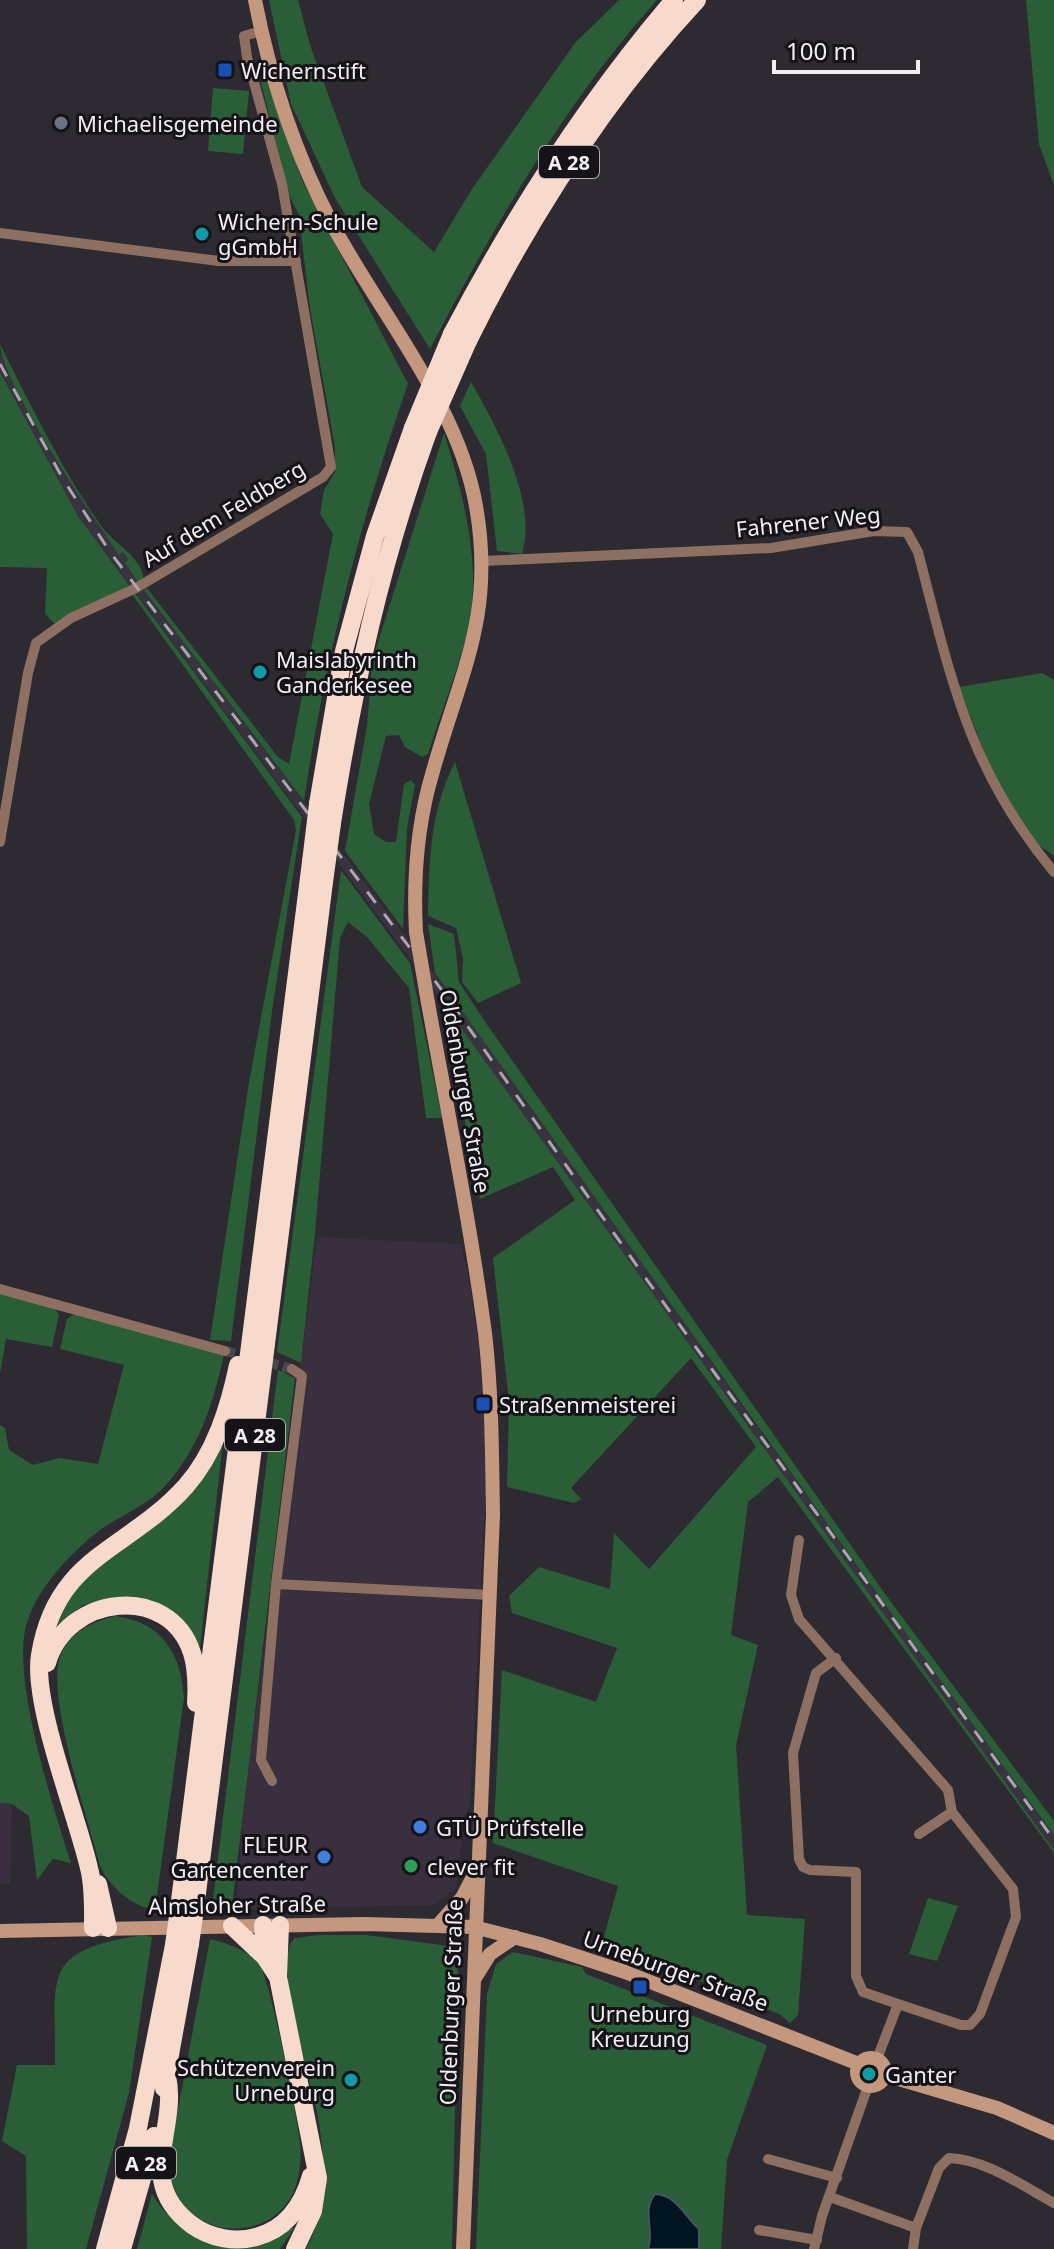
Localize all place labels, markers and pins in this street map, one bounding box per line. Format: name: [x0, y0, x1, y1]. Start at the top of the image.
place label: Wichernstift: [241, 55, 366, 85]
marker: Wichernstift: [216, 61, 234, 79]
place label: Michaelisgemeinde: [77, 108, 278, 138]
marker: Michaelisgemeinde: [52, 114, 70, 132]
place label: Wichern-Schule gGmbH: [218, 206, 378, 261]
marker: Wichern-Schule gGmbH: [193, 225, 211, 243]
place label: Maislabyrinth Ganderkesee: [276, 644, 417, 699]
marker: Maislabyrinth Ganderkesee: [251, 663, 269, 681]
place label: Straßenmeisterei: [499, 1389, 676, 1419]
marker: Straßenmeisterei: [474, 1395, 492, 1413]
place label: GTÜ Prüfstelle: [436, 1812, 584, 1842]
marker: GTÜ Prüfstelle: [411, 1818, 429, 1836]
place label: FLEUR Gartencenter: [171, 1829, 308, 1884]
marker: FLEUR Gartencenter: [315, 1848, 333, 1866]
place label: clever fit: [427, 1851, 515, 1881]
marker: clever fit: [402, 1857, 420, 1875]
marker: Urneburg Kreuzung: [631, 1978, 649, 1996]
place label: Urneburg Kreuzung: [590, 1998, 690, 2053]
place label: Schützenverein Urneburg: [177, 2052, 335, 2107]
place label: Ganter: [885, 2059, 956, 2089]
marker: Ganter: [860, 2065, 878, 2083]
marker: Schützenverein Urneburg: [342, 2071, 360, 2089]

